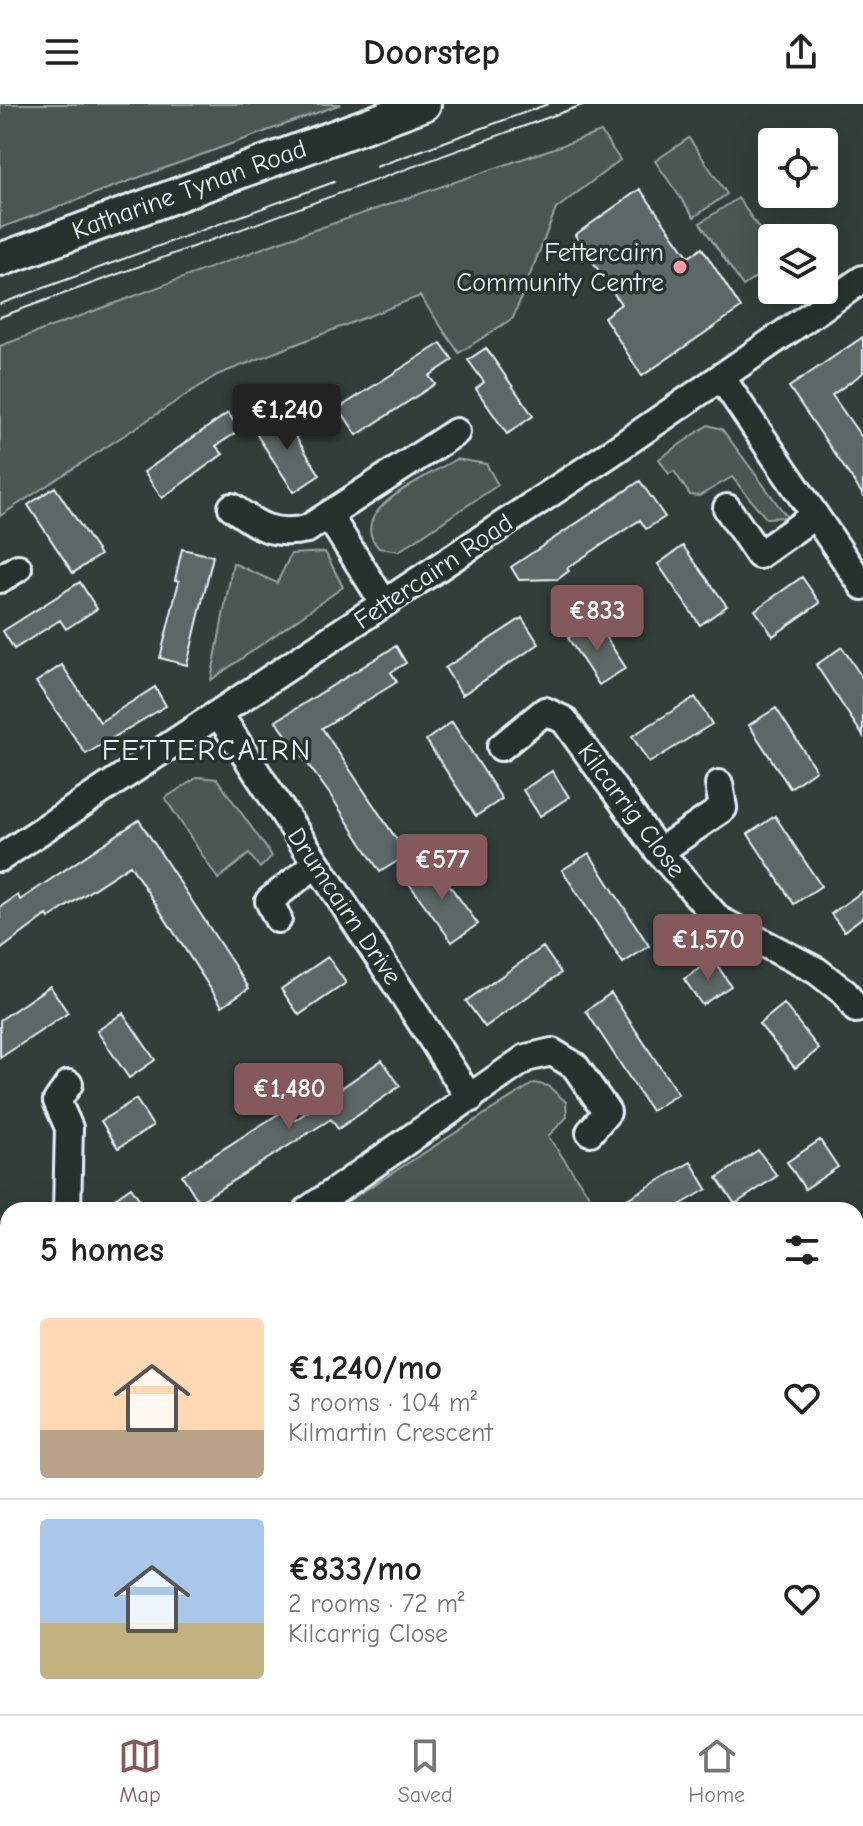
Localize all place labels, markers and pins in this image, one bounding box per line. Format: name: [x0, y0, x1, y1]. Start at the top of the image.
place label: Fettercairn Community Centre: [456, 238, 664, 298]
marker: Fettercairn Community Centre: [671, 258, 689, 276]
pin: €1,240: [222, 384, 352, 452]
pin: €833: [550, 585, 644, 653]
pin: €577: [395, 834, 489, 902]
pin: €1,570: [643, 914, 773, 982]
pin: €1,480: [224, 1063, 354, 1131]

